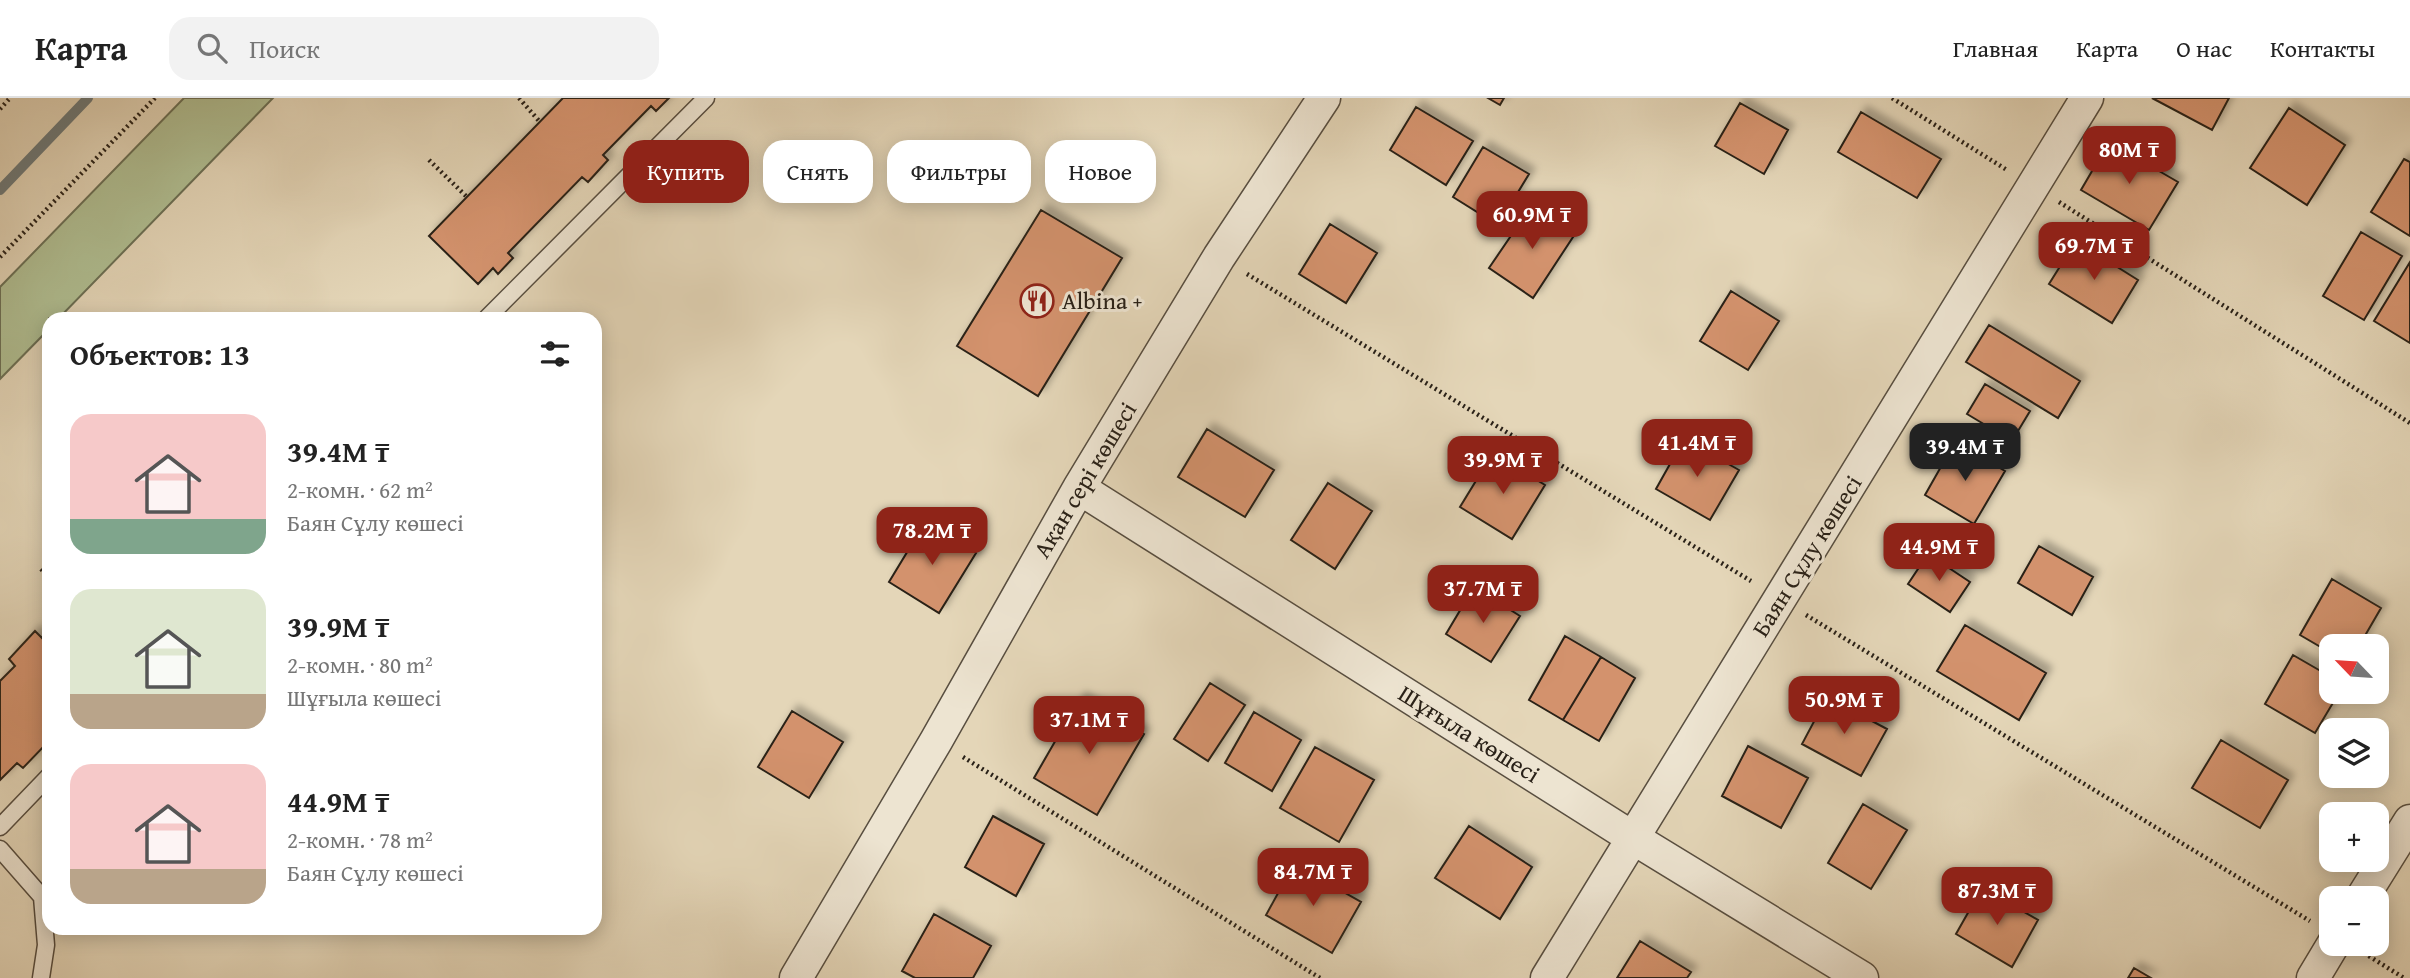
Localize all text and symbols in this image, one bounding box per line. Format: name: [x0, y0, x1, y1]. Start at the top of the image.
search box: [169, 17, 659, 80]
text: Карта: [35, 24, 127, 72]
icon: search: [193, 29, 231, 67]
text: Поиск: [249, 29, 320, 68]
text: Главная: [1953, 31, 2038, 66]
text: Карта: [2076, 31, 2138, 66]
text: О нас: [2176, 31, 2232, 66]
text: Контакты: [2270, 31, 2375, 66]
pin: 80M ₸: [2080, 126, 2178, 186]
text: 80M ₸: [2099, 132, 2159, 165]
chip: Купить: [623, 140, 749, 203]
chip: Снять: [763, 140, 873, 203]
chip: Фильтры: [887, 140, 1031, 203]
chip: Новое: [1045, 140, 1156, 203]
pin: 60.9M ₸: [1467, 192, 1597, 251]
text: 60.9M ₸: [1492, 197, 1572, 230]
pin: 69.7M ₸: [2029, 222, 2159, 282]
text: 69.7M ₸: [2054, 228, 2134, 261]
restaurant icon: Albina +: [1018, 282, 1056, 320]
place label: Albina +: [1062, 283, 1143, 318]
text: Объектов: 13: [70, 332, 250, 376]
icon: filters: [536, 335, 574, 373]
street label: Ақан сері көшесі: [1024, 395, 1145, 564]
pin: 41.4M ₸: [1632, 420, 1762, 479]
pin: 39.4M ₸: [1900, 424, 2030, 483]
text: 41.4M ₸: [1657, 425, 1737, 458]
text: 39.4M ₸: [287, 429, 390, 473]
text: 39.4M ₸: [1925, 429, 2005, 462]
pin: 39.9M ₸: [1438, 436, 1568, 496]
icon: home: [126, 442, 210, 526]
text: 39.9M ₸: [1463, 442, 1543, 475]
street label: Баян Сұлу көшесі: [1743, 468, 1870, 643]
text: 2-комн. · 62 m²: [287, 473, 433, 506]
text: Баян Сұлу көшесі: [287, 506, 464, 539]
pin: 78.2M ₸: [867, 508, 997, 567]
text: 78.2M ₸: [892, 513, 972, 546]
pin: 44.9M ₸: [1874, 524, 2004, 583]
text: 44.9M ₸: [1899, 529, 1979, 562]
pin: 37.7M ₸: [1418, 566, 1548, 625]
text: 37.7M ₸: [1443, 571, 1523, 604]
text: 39.9M ₸: [287, 604, 390, 648]
icon: home: [126, 617, 210, 701]
north arrow: [2319, 634, 2389, 704]
map controls: [2319, 634, 2389, 956]
text: 2-комн. · 80 m²: [287, 648, 433, 681]
street label: Шұғыла көшесі: [1392, 676, 1547, 791]
pin: 50.9M ₸: [1779, 676, 1909, 736]
text: Шұғыла көшесі: [287, 681, 442, 714]
text: 50.9M ₸: [1804, 682, 1884, 715]
pin: 37.1M ₸: [1024, 696, 1154, 756]
text: 37.1M ₸: [1049, 702, 1129, 735]
button: layers: [2319, 718, 2389, 788]
text: 44.9M ₸: [287, 779, 390, 823]
icon: home: [126, 792, 210, 876]
button: +: [2319, 802, 2389, 872]
text: 2-комн. · 78 m²: [287, 823, 433, 856]
pin: 84.7M ₸: [1248, 848, 1378, 908]
text: 84.7M ₸: [1273, 854, 1353, 887]
text: Баян Сұлу көшесі: [287, 856, 464, 889]
pin: 87.3M ₸: [1932, 868, 2062, 927]
text: 87.3M ₸: [1957, 873, 2037, 906]
button: −: [2319, 886, 2389, 956]

